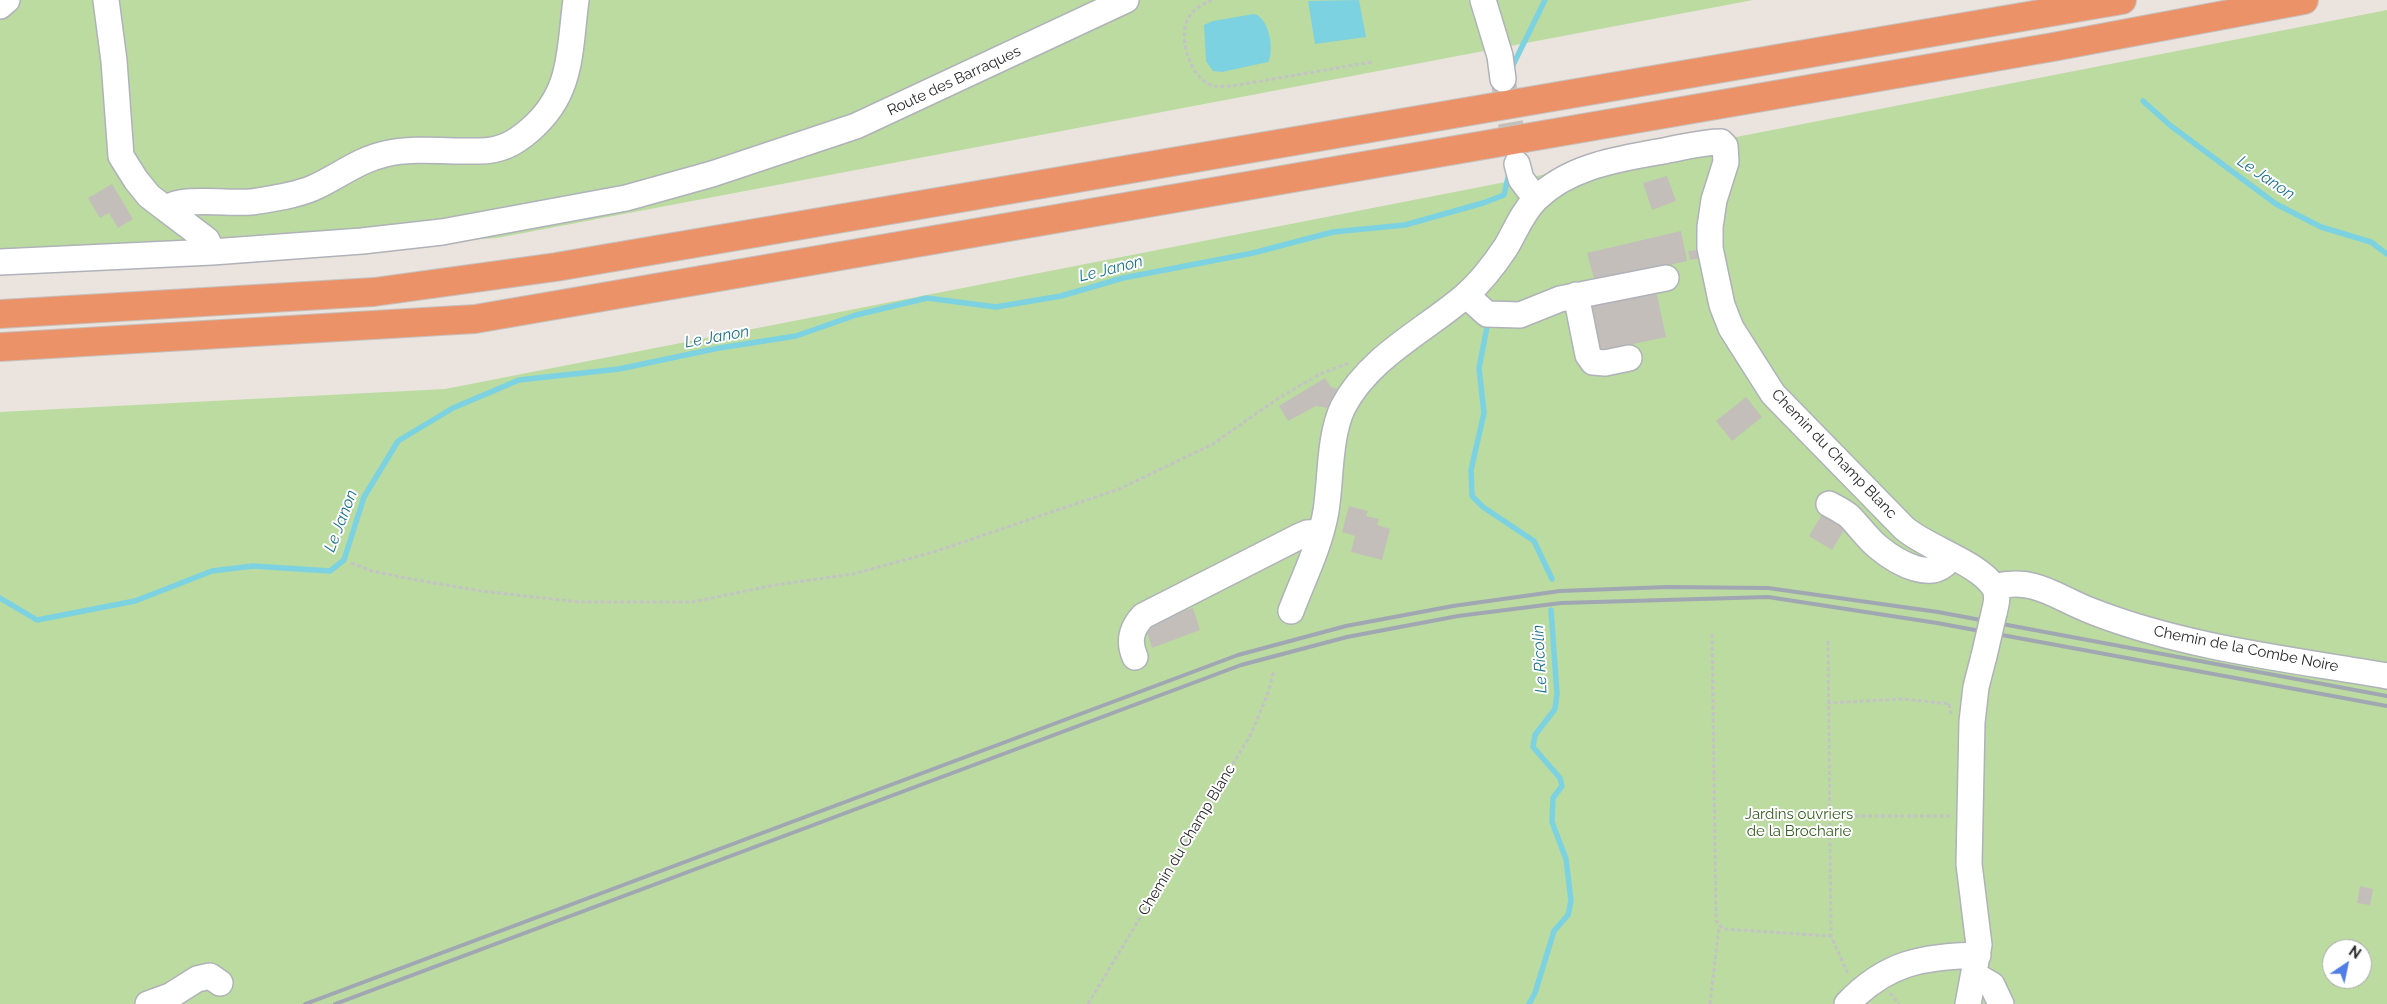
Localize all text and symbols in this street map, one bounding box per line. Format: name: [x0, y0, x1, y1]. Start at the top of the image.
street label: Route des Barraques: [884, 42, 1024, 120]
water label: Le Janon: [2234, 152, 2298, 204]
water label: Le Janon: [1077, 252, 1145, 286]
water label: Le Janon: [683, 322, 751, 352]
street label: Chemin du Champ Blanc: [1767, 386, 1901, 522]
water label: Le Janon: [320, 487, 362, 555]
street label: Chemin de la Combe Noire: [2152, 622, 2340, 676]
water label: Le Ricolin: [1529, 624, 1551, 694]
street label: Chemin du Champ Blanc: [1135, 761, 1239, 919]
park label: Jardins ouvriers de la Brocharie: [1745, 805, 1853, 840]
north arrow: [2322, 939, 2372, 989]
text: N: [2346, 943, 2364, 962]

